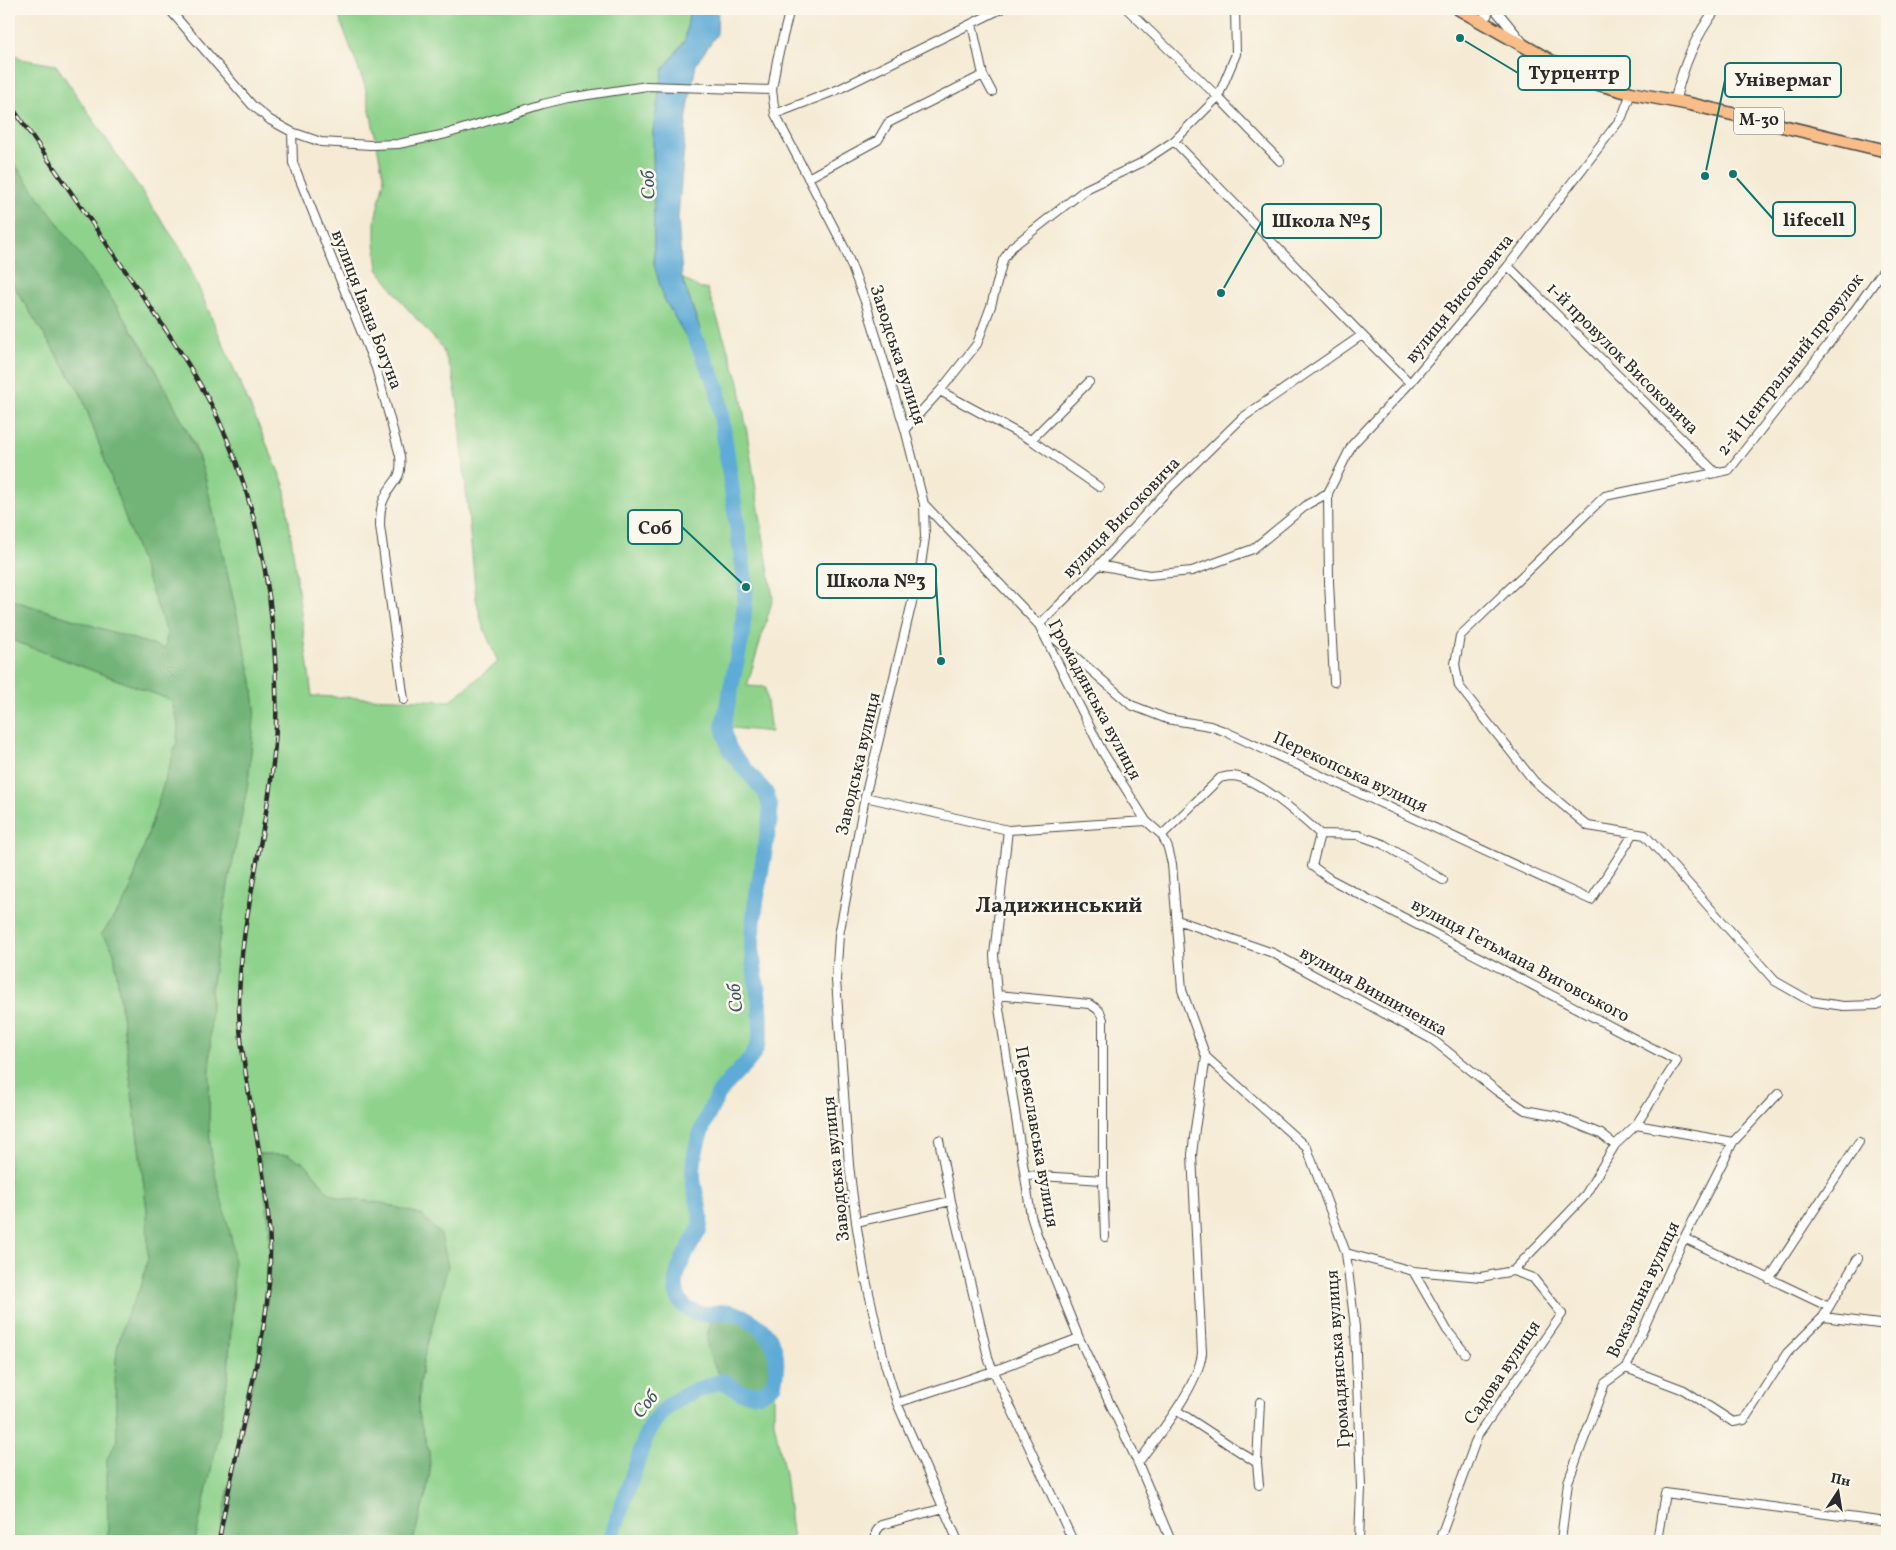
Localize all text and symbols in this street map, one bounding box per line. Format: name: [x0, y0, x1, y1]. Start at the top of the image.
callout: Турцентр: [1518, 56, 1630, 90]
text: Турцентр: [1528, 61, 1620, 87]
callout: Універмаг: [1725, 63, 1841, 97]
text: Універмаг: [1735, 68, 1831, 94]
road number: М-30: [1734, 108, 1784, 134]
water label: Соб: [635, 168, 663, 200]
callout: lifecell: [1773, 202, 1855, 236]
callout: Школа №5: [1262, 204, 1381, 238]
text: lifecell: [1783, 208, 1845, 234]
text: Школа №5: [1272, 209, 1370, 235]
street label: вулиця Івана Богуна: [324, 227, 408, 393]
street label: вулиця Високовича: [1400, 229, 1520, 369]
street label: 2-й Центральний провулок: [1712, 268, 1871, 462]
street label: 1-й провулок Високовича: [1540, 277, 1704, 441]
street label: Заводська вулиця: [863, 282, 931, 428]
street label: вулиця Високовича: [1057, 452, 1187, 584]
callout: Соб: [628, 510, 682, 544]
text: Соб: [638, 516, 672, 542]
callout: Школа №3: [817, 564, 936, 598]
text: Школа №3: [826, 569, 926, 595]
street label: Громадянська вулиця: [1041, 615, 1147, 785]
street label: Заводська вулиця: [830, 690, 888, 838]
street label: Перекопська вулиця: [1269, 726, 1431, 820]
district label: Ладижинський: [976, 891, 1142, 922]
street label: вулиця Гетьмана Виговського: [1406, 893, 1634, 1029]
street label: вулиця Винниченка: [1295, 941, 1451, 1043]
water label: Соб: [721, 981, 750, 1014]
street label: Переяславська вулиця: [1008, 1044, 1064, 1230]
street label: Заводська вулиця: [817, 1095, 857, 1243]
street label: Вокзальна вулиця: [1601, 1218, 1687, 1362]
street label: Громадянська вулиця: [1320, 1269, 1358, 1449]
street label: Садова вулиця: [1459, 1316, 1547, 1430]
water label: Соб: [627, 1384, 666, 1425]
north arrow: [1814, 1468, 1864, 1518]
text: Пн: [1829, 1469, 1852, 1492]

